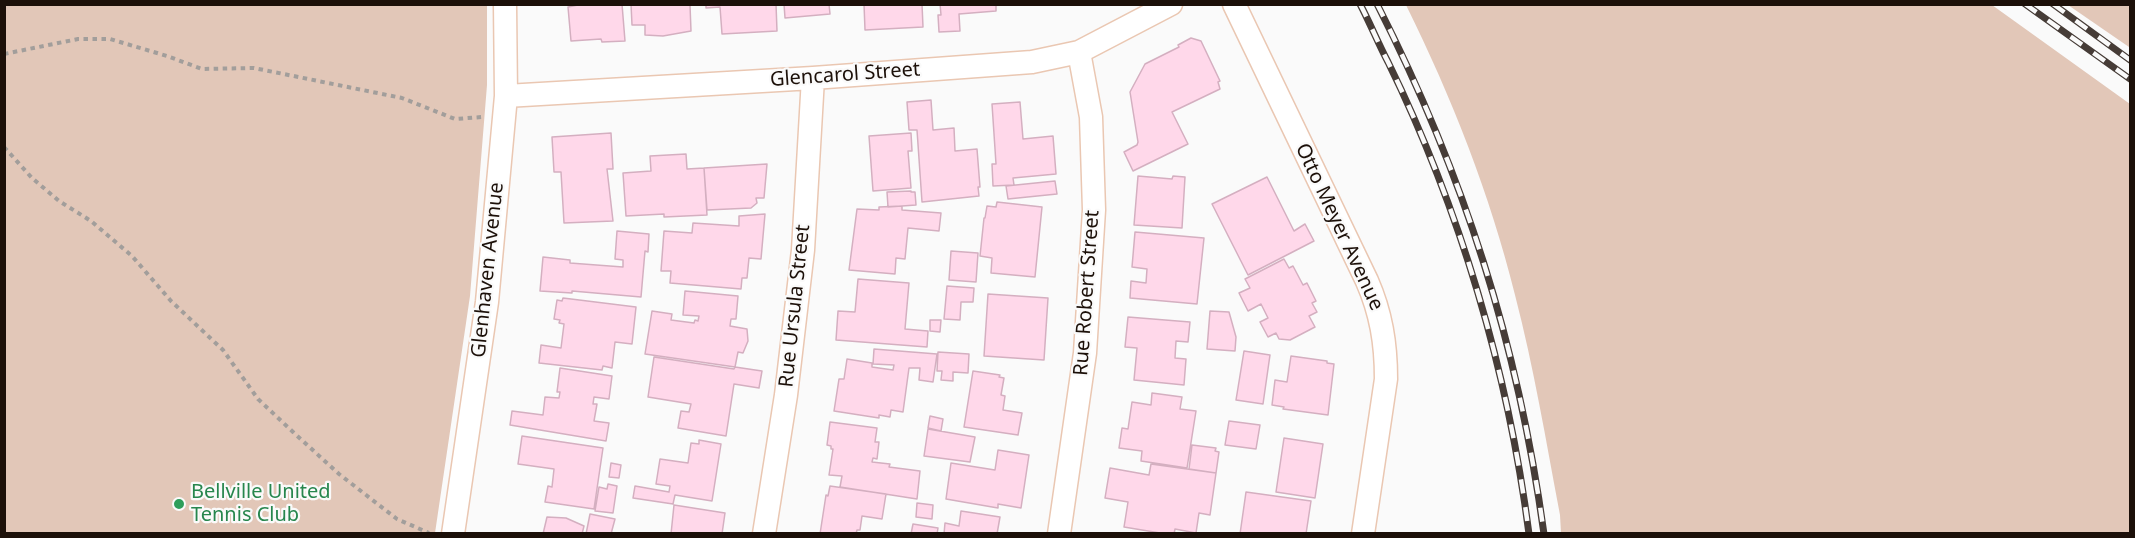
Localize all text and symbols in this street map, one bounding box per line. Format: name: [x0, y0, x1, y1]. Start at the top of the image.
street label: Glencarol Street: [769, 58, 921, 92]
street label: Otto Meyer Avenue: [1290, 140, 1388, 314]
street label: Glenhaven Avenue: [467, 181, 509, 359]
street label: Rue Robert Street: [1069, 209, 1105, 377]
street label: Rue Ursula Street: [775, 223, 815, 389]
place label: Bellville United Tennis Club: [191, 480, 331, 527]
marker: Bellville United Tennis Club: [172, 497, 186, 511]

